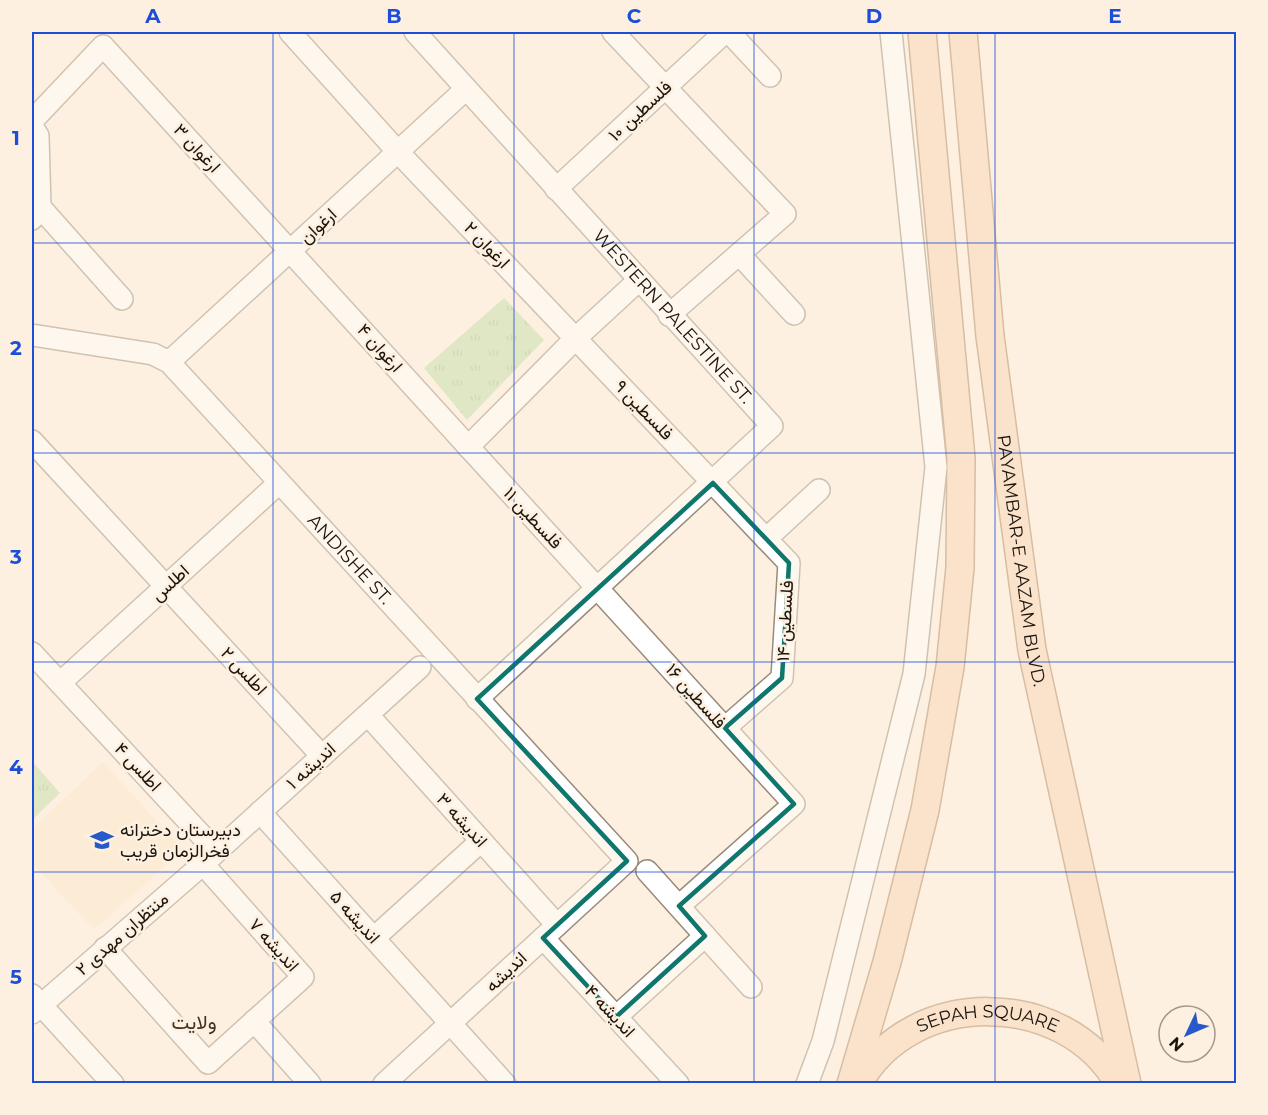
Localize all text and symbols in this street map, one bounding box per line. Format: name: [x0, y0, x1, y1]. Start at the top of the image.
text: A: [144, 4, 161, 28]
text: B: [386, 4, 402, 28]
text: C: [627, 4, 642, 28]
text: D: [866, 4, 882, 28]
text: E: [1108, 4, 1122, 28]
street label: فلسطین ۱۰: [604, 76, 676, 146]
street label: ارغوان ۳: [169, 119, 225, 177]
text: 1: [12, 126, 20, 150]
street label: ارغوان: [295, 203, 341, 249]
street label: ارغوان ۲: [459, 217, 515, 273]
street label: WESTERN PALESTINE ST.: [588, 225, 757, 408]
street label: ارغوان ۴: [353, 319, 407, 377]
text: 2: [10, 336, 22, 360]
street label: فلسطین ۹: [610, 375, 678, 445]
street label: PAYAMBAR-E AAZAM BLVD.: [992, 433, 1051, 689]
street label: فلسطین ۱۱: [499, 483, 567, 553]
street label: ANDISHE ST.: [303, 509, 397, 609]
text: 3: [9, 545, 22, 569]
street label: اطلس: [146, 560, 194, 606]
street label: فلسطین ۱۴: [772, 580, 798, 662]
street label: اطلس ۲: [216, 642, 272, 700]
street label: فلسطین ۱۶: [661, 659, 731, 733]
street label: اطلس ۴: [110, 738, 166, 796]
street label: اندیشه ۱: [282, 738, 340, 794]
text: 4: [9, 755, 23, 779]
street label: اندیشه ۳: [432, 788, 492, 852]
place label: دبیرستان دخترانه فخرالزمان قریب: [120, 819, 241, 862]
school or university icon: دبیرستان دخترانه فخرالزمان قریب: [89, 827, 115, 853]
street label: اندیشه ۵: [325, 886, 385, 948]
street label: منتظران مهدی ۲: [71, 888, 173, 980]
street label: اندیشه ۷: [244, 914, 304, 976]
street label: اندیشه: [481, 947, 531, 997]
text: 5: [10, 965, 22, 989]
street label: اندیشه ۴: [580, 980, 640, 1042]
street label: SEPAH SQUARE: [913, 1001, 1063, 1038]
north arrow: [1157, 1004, 1217, 1064]
district label: ولایت: [171, 1010, 217, 1035]
text: N: [1165, 1033, 1188, 1055]

